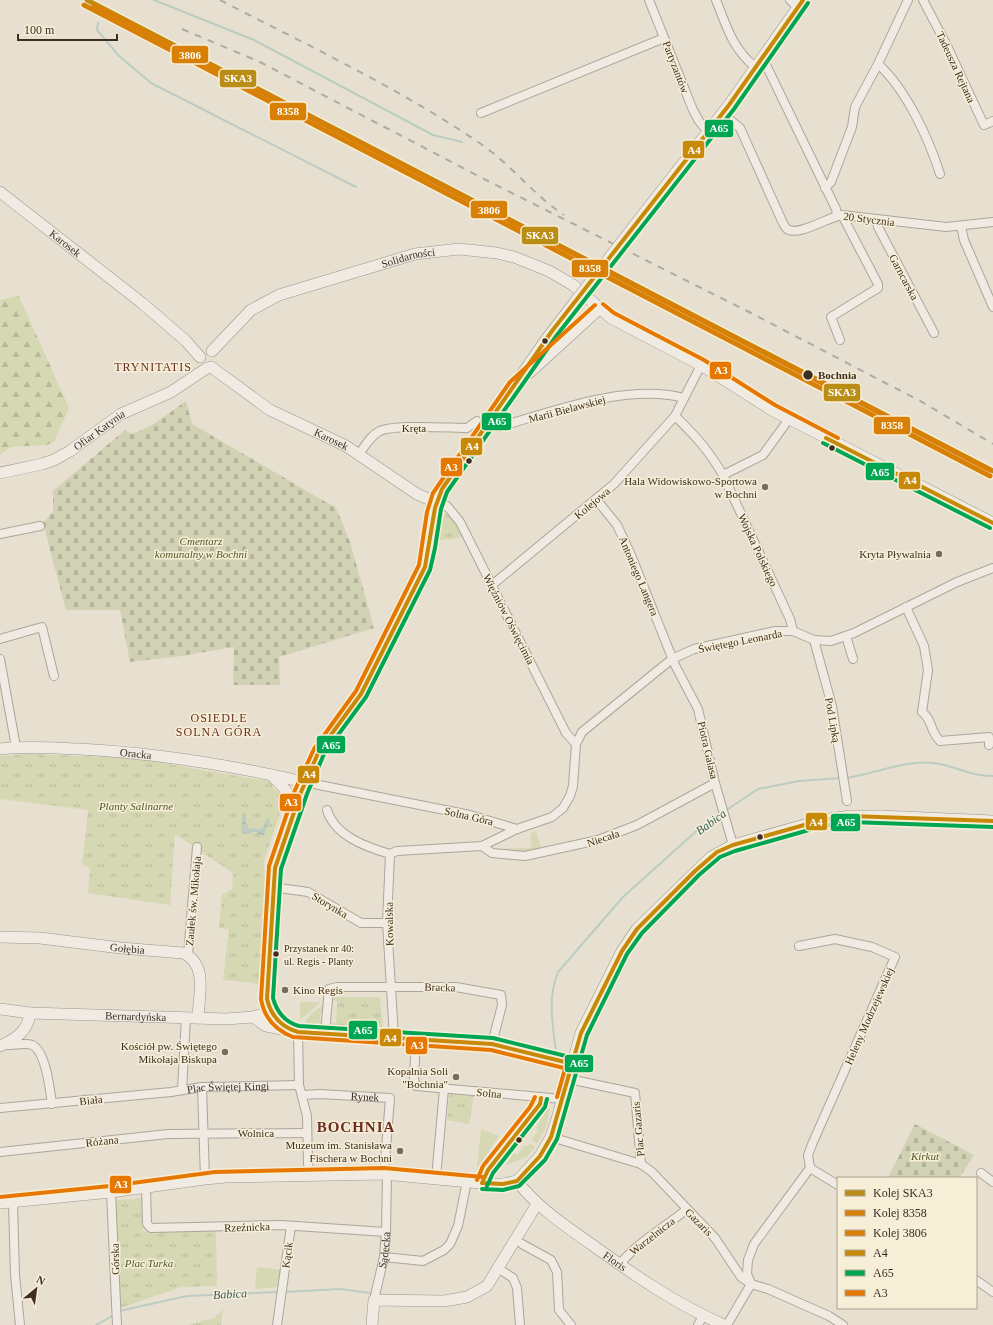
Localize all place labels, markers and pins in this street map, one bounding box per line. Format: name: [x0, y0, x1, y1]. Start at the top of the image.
unlabelled marker: [540, 336, 550, 346]
marker: Bochnia: [801, 368, 815, 382]
place label: Bochnia: [818, 369, 857, 381]
unlabelled marker: [827, 443, 837, 453]
unlabelled marker: [464, 456, 474, 466]
place label: Hala Widowiskowo-Sportowa w Bochni: [624, 475, 757, 500]
marker: Hala Widowiskowo-Sportowa w Bochni: [760, 482, 770, 492]
place label: Kryta Pływalnia: [859, 548, 931, 560]
marker: Kryta Pływalnia: [934, 549, 944, 559]
unlabelled marker: [755, 832, 765, 842]
place label: Przystanek nr 40: ul. Regis - Planty: [284, 943, 354, 967]
marker: Przystanek nr 40: ul. Regis - Planty: [271, 949, 281, 959]
place label: Kino Regis: [293, 984, 343, 996]
marker: Kino Regis: [280, 985, 290, 995]
place label: Kościół pw. Świętego Mikołaja Biskupa: [121, 1040, 217, 1065]
marker: Kościół pw. Świętego Mikołaja Biskupa: [220, 1047, 230, 1057]
place label: Kopalnia Soli "Bochnia": [387, 1065, 448, 1090]
marker: Kopalnia Soli "Bochnia": [451, 1072, 461, 1082]
unlabelled marker: [514, 1135, 524, 1145]
place label: Muzeum im. Stanisława Fischera w Bochni: [285, 1139, 392, 1164]
marker: Muzeum im. Stanisława Fischera w Bochni: [395, 1146, 405, 1156]

